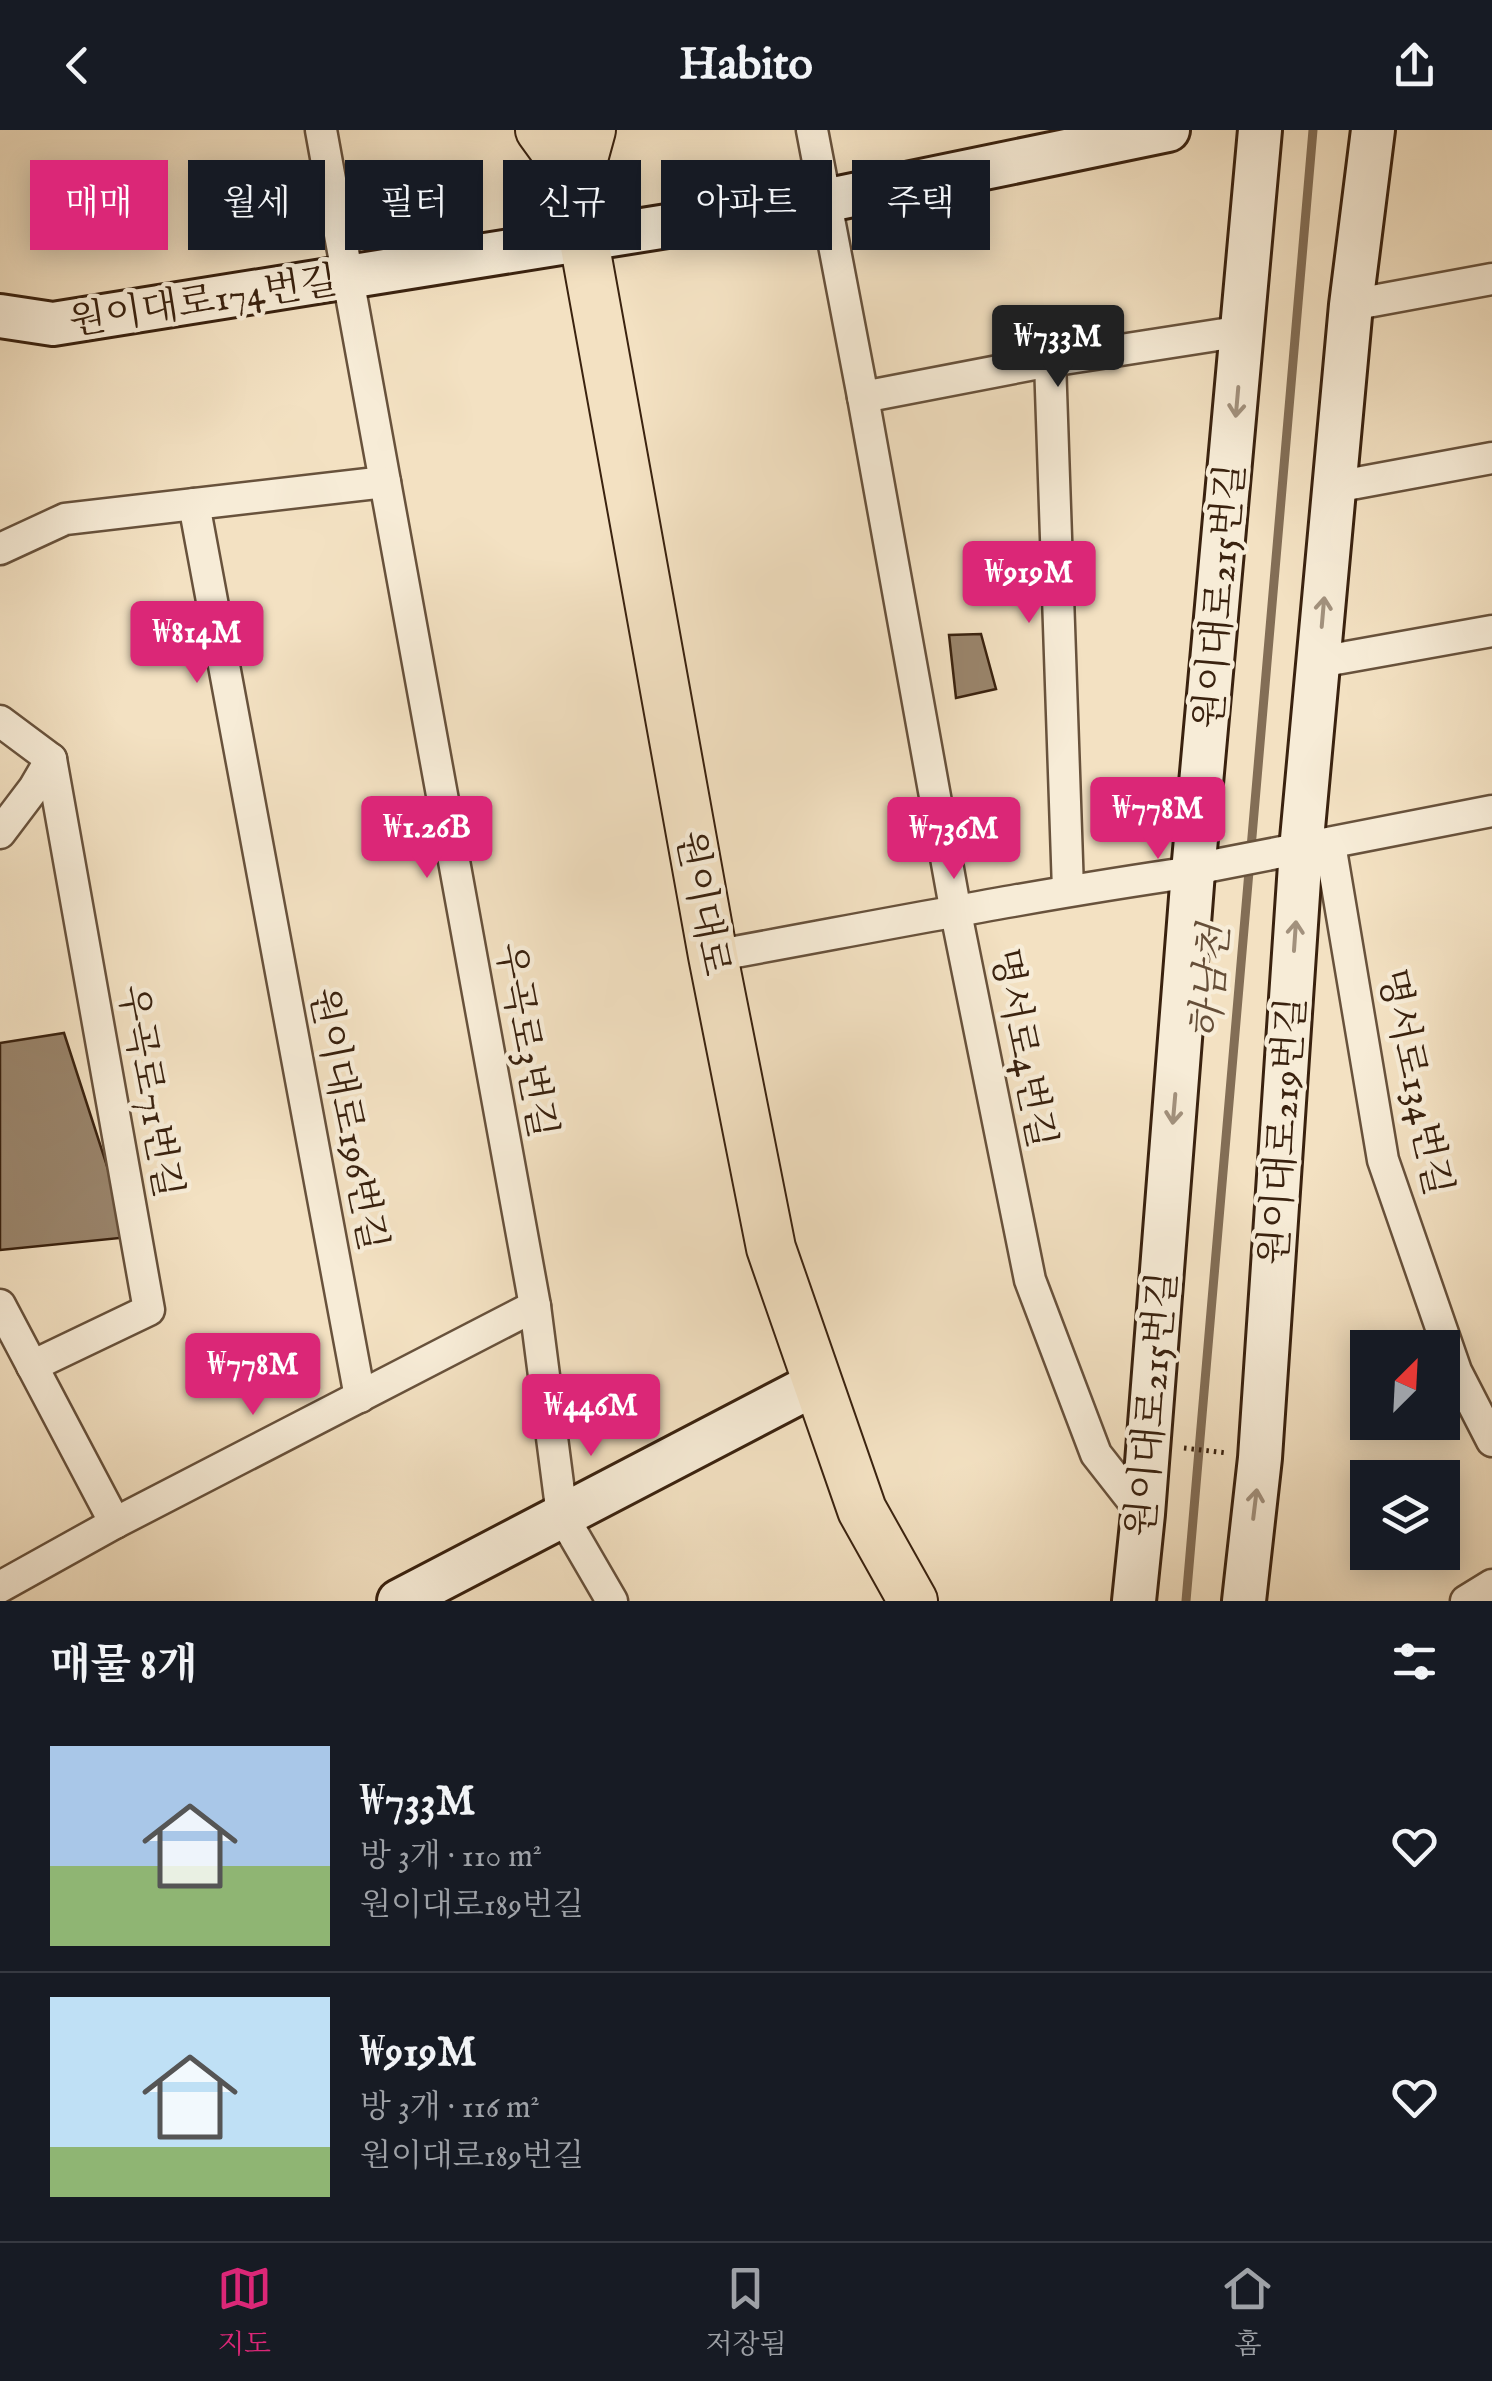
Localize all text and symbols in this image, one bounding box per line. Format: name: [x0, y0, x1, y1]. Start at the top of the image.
text: Habito: [679, 37, 813, 94]
icon: back: [50, 38, 105, 93]
icon: share: [1387, 38, 1442, 93]
chip: 매매: [30, 160, 168, 250]
chip: 월세: [188, 160, 325, 250]
chip: 필터: [345, 160, 483, 250]
chip: 신규: [503, 160, 641, 250]
chip: 아파트: [661, 160, 832, 250]
chip: 주택: [852, 160, 990, 250]
street label: 원이대로174번길: [66, 258, 341, 348]
pin: ₩733M: [988, 305, 1128, 390]
text: ₩733M: [1014, 317, 1102, 358]
one-way arrow: [1227, 385, 1246, 417]
street label: 원이대로215번길: [1186, 462, 1257, 731]
pin: ₩919M: [959, 541, 1099, 626]
text: ₩919M: [985, 553, 1073, 594]
one-way arrow: [1314, 596, 1333, 628]
pin: ₩814M: [127, 601, 267, 686]
text: ₩814M: [152, 613, 242, 654]
pin: ₩778M: [1088, 777, 1228, 862]
text: ₩778M: [1112, 789, 1204, 830]
pin: ₩1.26B: [346, 796, 508, 881]
pin: ₩736M: [884, 797, 1024, 882]
text: ₩1.26B: [383, 808, 471, 849]
text: ₩736M: [909, 809, 999, 850]
street label: 원이대로: [663, 827, 739, 980]
water label: 하남천: [1182, 920, 1243, 1042]
one-way arrow: [1286, 920, 1305, 952]
street label: 우곡로3번길: [483, 939, 565, 1142]
street label: 명서로4번길: [978, 945, 1064, 1152]
street label: 명서로134번길: [1366, 965, 1461, 1200]
street label: 우곡로71번길: [106, 981, 190, 1202]
street label: 원이대로196번길: [297, 984, 395, 1255]
street label: 원이대로219번길: [1252, 995, 1318, 1267]
one-way arrow: [1165, 1092, 1184, 1124]
street label: 원이대로215번길: [1118, 1270, 1189, 1539]
north arrow: [1350, 1330, 1460, 1440]
map controls: [1350, 1330, 1460, 1570]
pin: ₩778M: [183, 1333, 323, 1418]
text: ₩778M: [207, 1345, 299, 1386]
pin: ₩446M: [521, 1374, 661, 1459]
text: ₩446M: [544, 1386, 638, 1427]
button: layers: [1350, 1460, 1460, 1570]
one-way arrow: [1246, 1489, 1265, 1521]
icon: filters: [1387, 1634, 1442, 1689]
text: 매물 8개: [50, 1640, 197, 1693]
text: ₩733M: [360, 1776, 475, 1829]
icon: home: [130, 1786, 250, 1906]
icon: heart: [1387, 1819, 1442, 1874]
text: 방 3개 · 110 m²: [360, 1837, 542, 1878]
text: 원이대로189번길: [360, 1886, 584, 1927]
text: ₩919M: [360, 2027, 476, 2080]
icon: home: [130, 2037, 250, 2157]
icon: heart: [1387, 2070, 1442, 2125]
text: 방 3개 · 116 m²: [360, 2088, 540, 2129]
text: 원이대로189번길: [360, 2137, 584, 2178]
tab: 지도: [217, 2261, 272, 2363]
tab: 저장됨: [705, 2261, 787, 2363]
tab: 홈: [1220, 2261, 1275, 2363]

